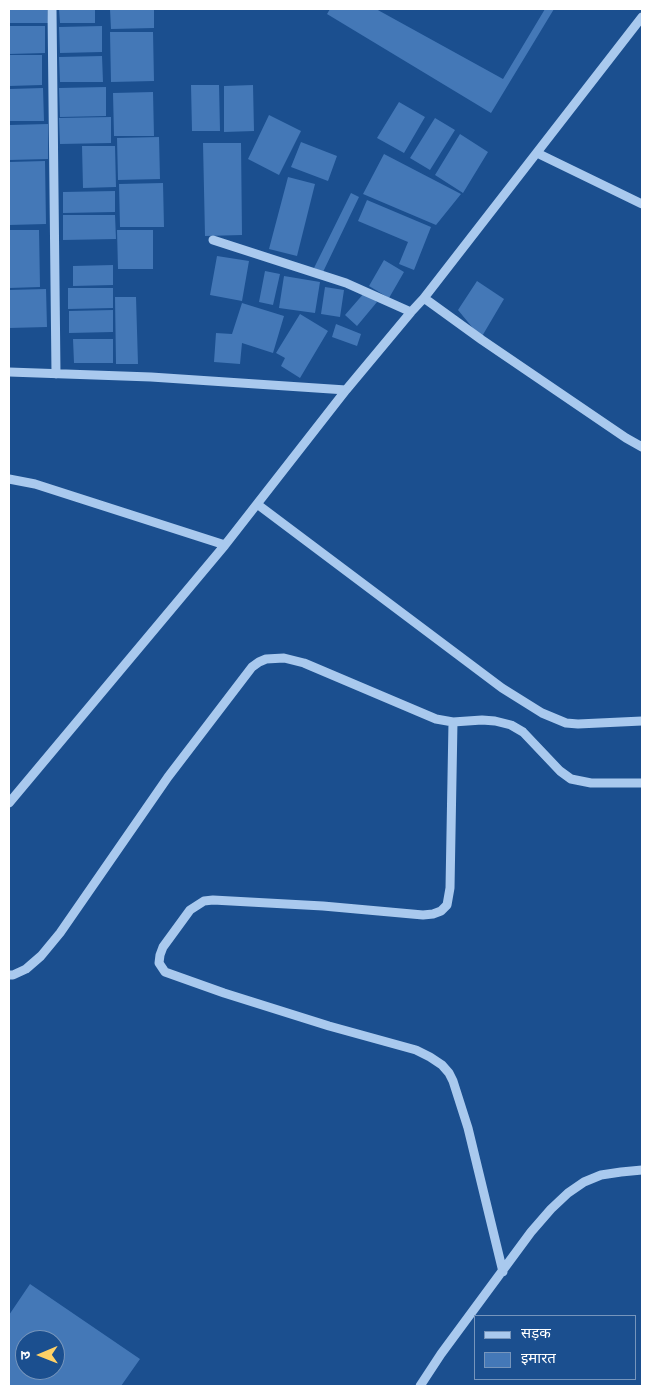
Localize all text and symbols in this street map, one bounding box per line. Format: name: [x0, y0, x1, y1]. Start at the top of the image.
legend: [473, 1315, 636, 1380]
text: सड़क: [521, 1326, 551, 1341]
north arrow: [15, 1330, 65, 1380]
text: उ: [19, 1351, 33, 1359]
text: इमारत: [521, 1351, 556, 1366]

